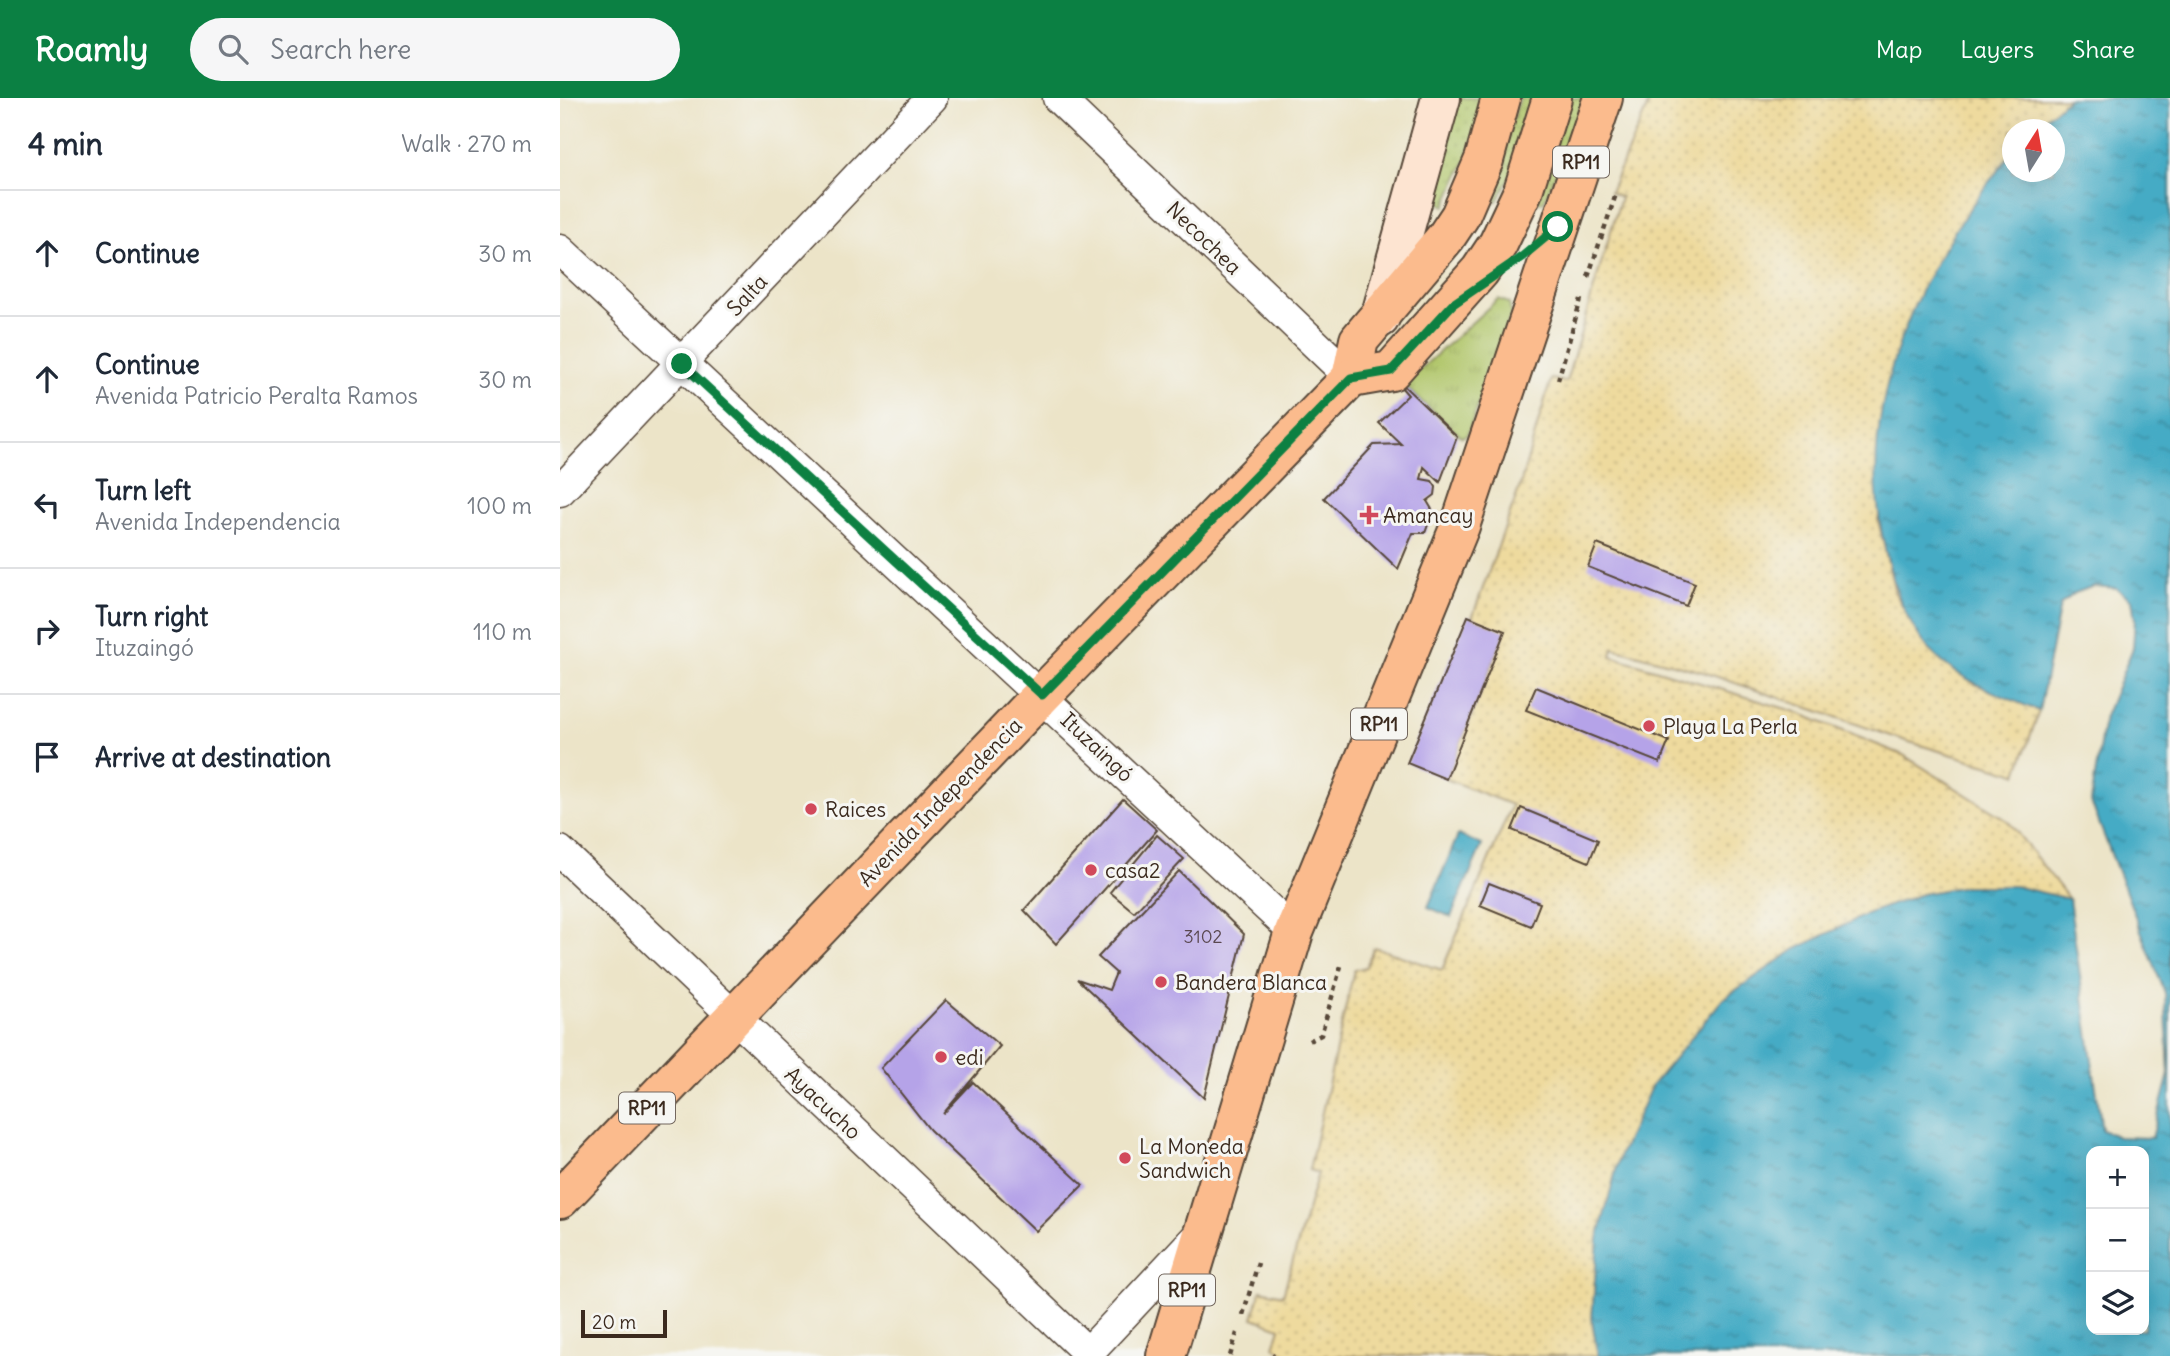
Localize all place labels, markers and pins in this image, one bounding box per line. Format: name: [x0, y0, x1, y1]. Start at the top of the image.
place label: Amancay: [1383, 502, 1473, 529]
marker: Amancay: [1361, 507, 1377, 523]
place label: Playa La Perla: [1663, 713, 1798, 740]
marker: Playa La Perla: [1641, 718, 1657, 734]
place label: Raices: [825, 796, 886, 823]
marker: Raices: [803, 801, 819, 817]
place label: casa2: [1105, 857, 1161, 884]
marker: casa2: [1083, 862, 1099, 878]
place label: Bandera Blanca: [1175, 969, 1327, 996]
marker: Bandera Blanca: [1153, 974, 1169, 990]
place label: edi: [955, 1044, 983, 1071]
marker: edi: [933, 1049, 949, 1065]
place label: La Moneda Sandwich: [1139, 1133, 1244, 1184]
marker: La Moneda Sandwich: [1117, 1150, 1133, 1166]

